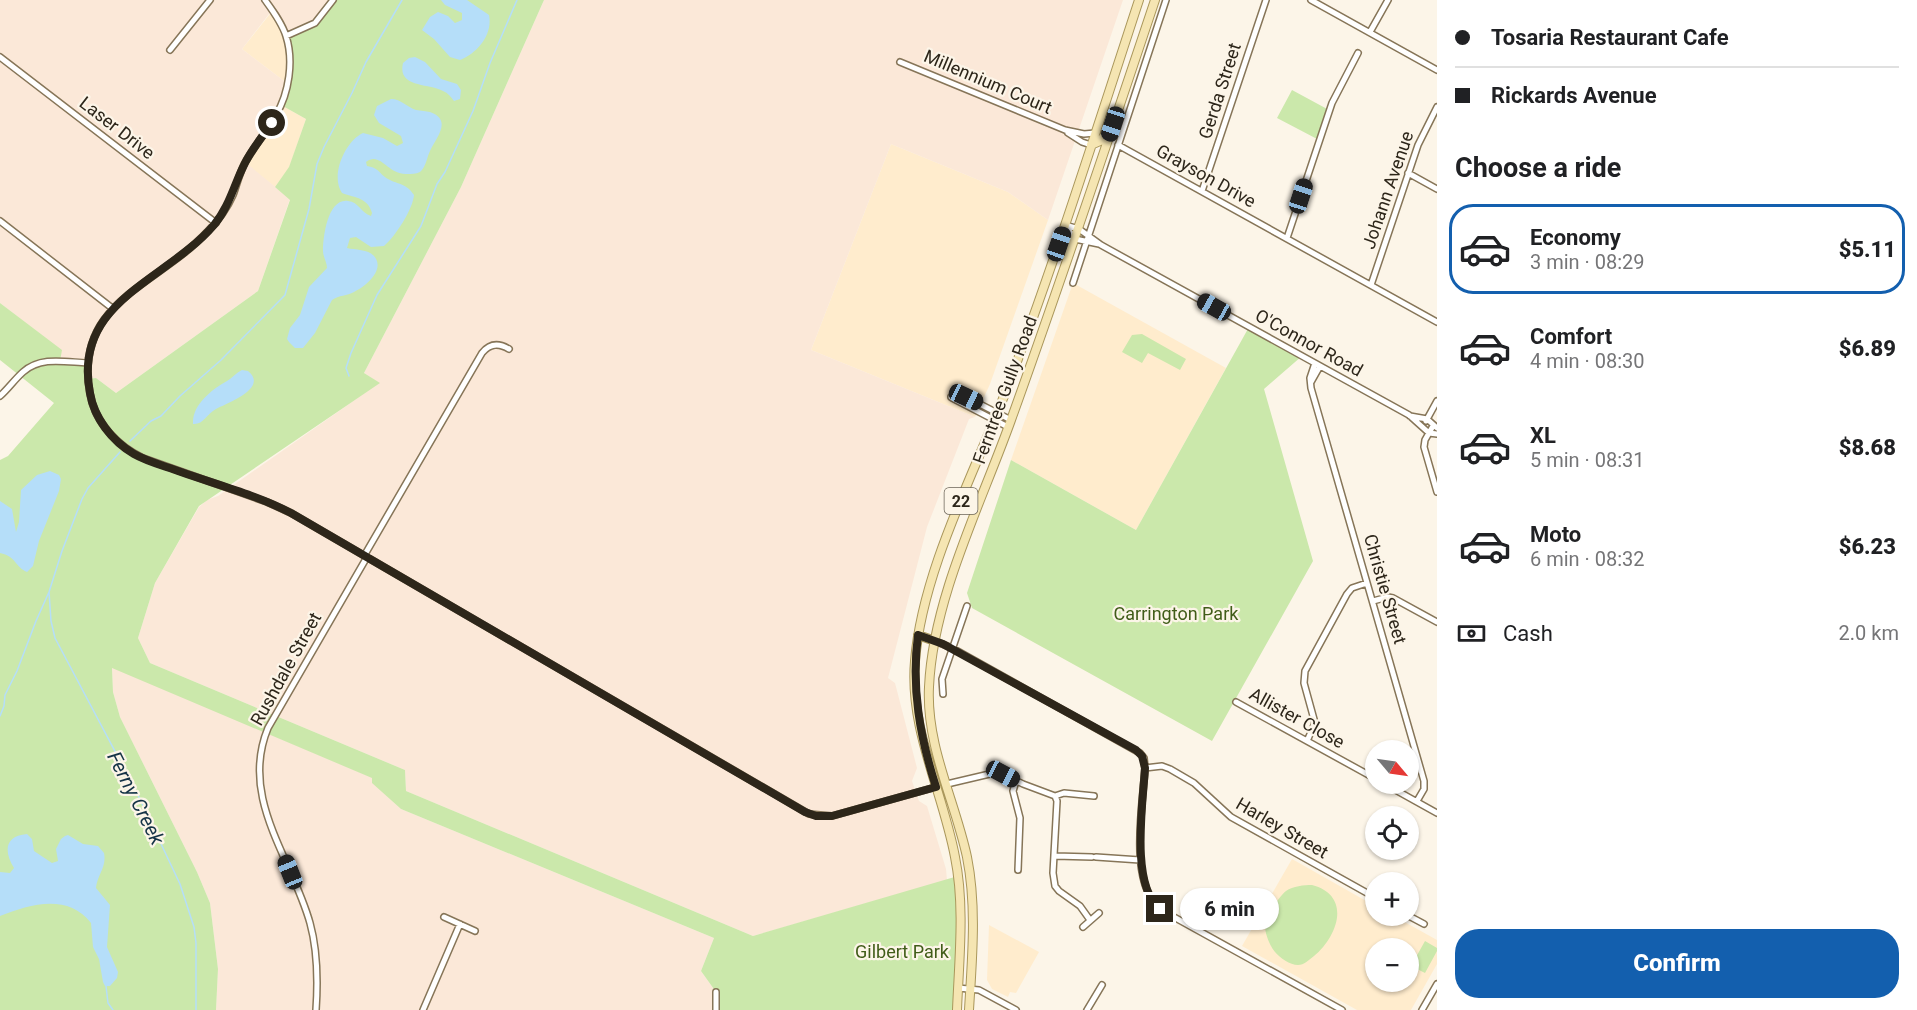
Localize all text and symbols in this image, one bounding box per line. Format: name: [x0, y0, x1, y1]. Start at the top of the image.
text: Tosaria Restaurant Cafe: [1491, 25, 1729, 50]
street label: Gerda Street: [1194, 40, 1245, 141]
street label: Millennium Court: [921, 45, 1056, 118]
text: Rickards Avenue: [1491, 83, 1657, 108]
street label: Laser Drive: [76, 92, 159, 163]
car: [1099, 104, 1127, 144]
route start: [258, 109, 285, 136]
street label: Johann Avenue: [1358, 128, 1417, 251]
street label: Grayson Drive: [1153, 140, 1260, 212]
text: Choose a ride: [1455, 152, 1621, 184]
car: [1287, 176, 1315, 216]
icon: car: [1458, 222, 1512, 276]
car: [1045, 224, 1073, 264]
text: Economy: [1530, 225, 1621, 250]
text: $5.11: [1839, 237, 1896, 262]
text: 3 min · 08:29: [1530, 250, 1645, 274]
car: [1194, 290, 1234, 324]
street label: O'Connor Road: [1252, 304, 1367, 381]
street label: Ferntree Gully Road: [968, 313, 1041, 467]
icon: car: [1458, 321, 1512, 375]
text: Comfort: [1530, 324, 1612, 349]
text: $6.89: [1839, 336, 1896, 361]
text: 4 min · 08:30: [1530, 349, 1645, 373]
car: [946, 381, 986, 413]
icon: car: [1458, 420, 1512, 474]
text: XL: [1530, 423, 1556, 448]
text: $8.68: [1839, 435, 1896, 460]
text: 5 min · 08:31: [1530, 448, 1645, 472]
road number: 22: [944, 488, 978, 514]
icon: car: [1458, 519, 1512, 573]
text: Moto: [1530, 522, 1581, 547]
street label: Christie Street: [1360, 532, 1411, 646]
text: $6.23: [1839, 534, 1896, 559]
text: 6 min · 08:32: [1530, 547, 1645, 571]
park label: Carrington Park: [1114, 603, 1239, 624]
street label: Rushdale Street: [246, 608, 325, 729]
icon: cash: [1455, 617, 1488, 650]
text: Cash: [1503, 621, 1553, 646]
text: 2.0 km: [1839, 621, 1899, 645]
street label: Allister Close: [1246, 683, 1348, 752]
north arrow: [1365, 740, 1419, 794]
map controls: [1365, 740, 1419, 992]
water label: Ferny Creek: [102, 747, 170, 850]
car: [983, 758, 1023, 790]
street label: Harley Street: [1232, 793, 1332, 862]
button: locate: [1365, 806, 1419, 860]
car: [275, 852, 305, 892]
button: +: [1365, 872, 1419, 926]
callout: 6 min: [1181, 888, 1280, 930]
route end: [1146, 895, 1173, 922]
text: 6 min: [1204, 897, 1255, 921]
button: Confirm: [1455, 929, 1899, 998]
button: −: [1365, 938, 1419, 992]
park label: Gilbert Park: [855, 941, 950, 962]

